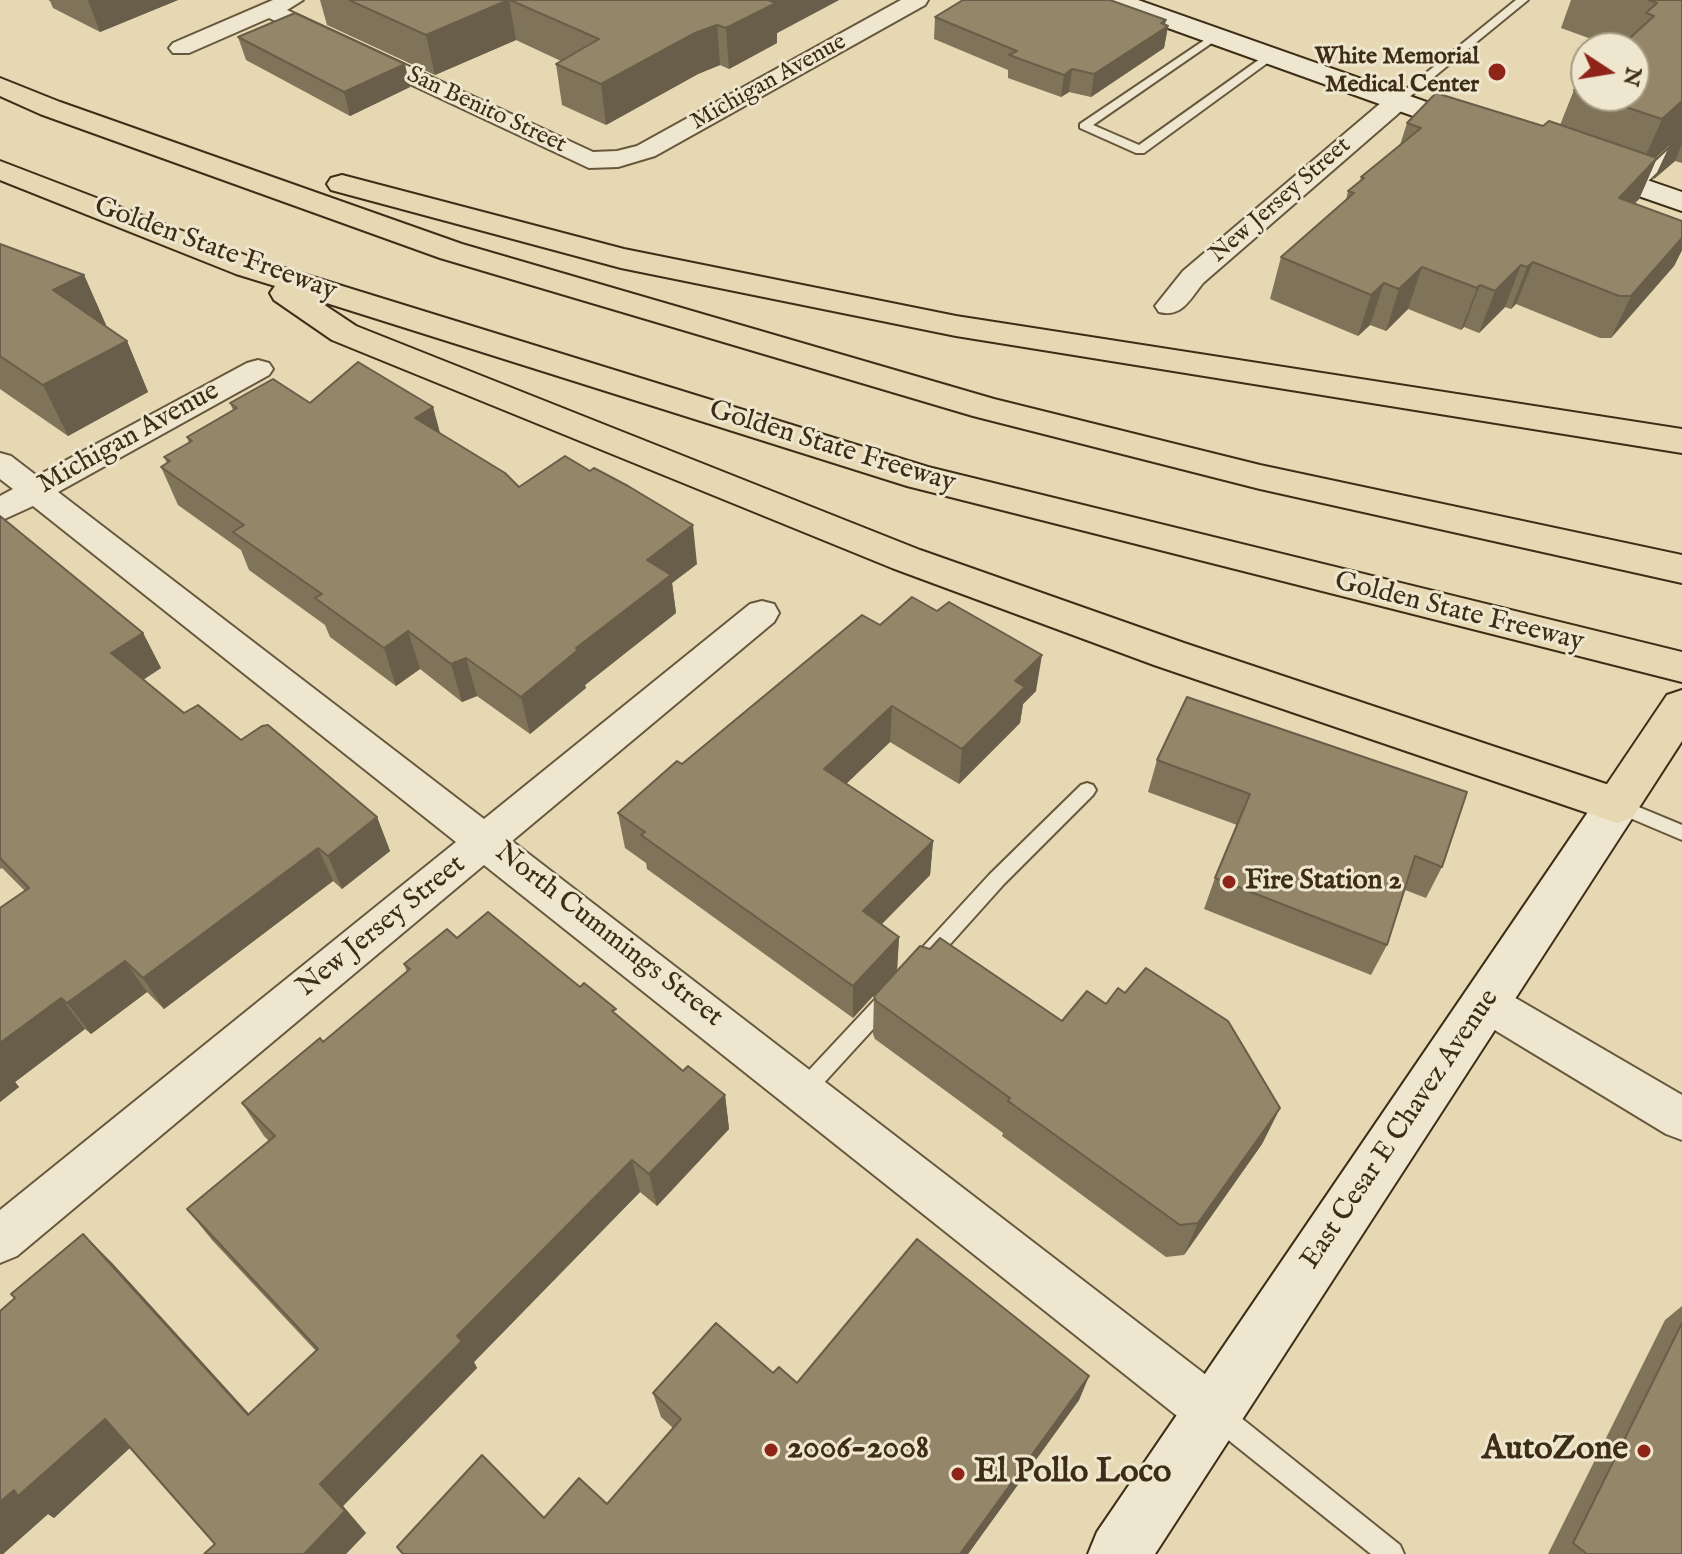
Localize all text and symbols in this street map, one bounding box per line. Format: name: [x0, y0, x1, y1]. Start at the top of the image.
street label: Michigan Avenue: [686, 28, 852, 138]
north arrow: [1570, 32, 1650, 112]
place label: White Memorial Medical Center: [1315, 44, 1479, 100]
street label: San Benito Street: [402, 61, 570, 161]
marker: White Memorial Medical Center: [1486, 61, 1508, 83]
text: N: [1616, 64, 1647, 89]
street label: New Jersey Street: [1205, 132, 1357, 270]
street label: Golden State Freeway: [89, 190, 341, 310]
street label: Michigan Avenue: [33, 375, 225, 503]
street label: Golden State Freeway: [705, 395, 959, 501]
street label: Golden State Freeway: [1331, 566, 1587, 660]
street label: North Cummings Street: [487, 836, 729, 1036]
street label: New Jersey Street: [291, 849, 473, 1005]
place label: Fire Station 2: [1245, 865, 1402, 899]
marker: Fire Station 2: [1220, 873, 1238, 891]
street label: East Cesar E Chavez Avenue: [1295, 984, 1507, 1276]
place label: 2006-2008: [787, 1430, 929, 1470]
place label: AutoZone: [1482, 1431, 1628, 1471]
marker: 2006-2008: [762, 1441, 780, 1459]
marker: AutoZone: [1635, 1442, 1653, 1460]
place label: El Pollo Loco: [974, 1454, 1171, 1494]
marker: El Pollo Loco: [949, 1465, 967, 1483]

